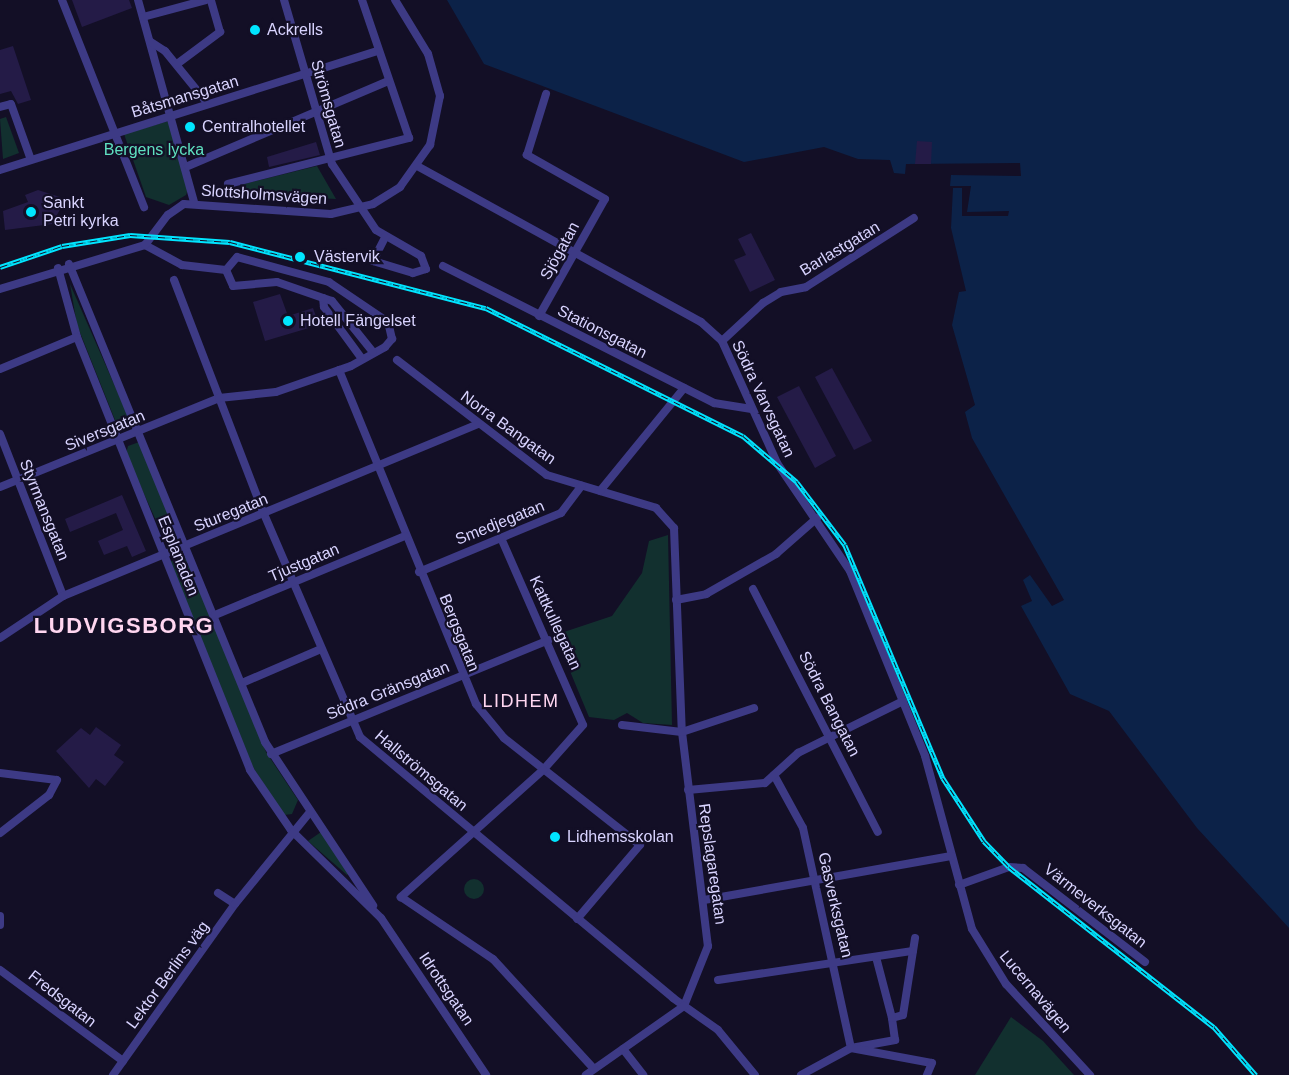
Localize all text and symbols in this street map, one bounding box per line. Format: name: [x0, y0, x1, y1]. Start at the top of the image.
place label: Ackrells: [267, 20, 323, 40]
marker: Ackrells: [248, 23, 262, 37]
street label: Strömsgatan: [306, 58, 350, 150]
street label: Båtsmansgatan: [129, 72, 241, 122]
place label: Centralhotellet: [202, 117, 305, 137]
marker: Centralhotellet: [183, 120, 197, 134]
park label: Bergens lycka: [104, 140, 204, 160]
street label: Slottsholmsvägen: [200, 181, 328, 209]
place label: Sankt Petri kyrka: [43, 193, 119, 231]
marker: Sankt Petri kyrka: [24, 205, 38, 219]
street label: Barlastgatan: [797, 218, 883, 280]
street label: Sjögatan: [536, 219, 584, 283]
place label: Västervik: [314, 247, 380, 267]
marker: Västervik: [291, 248, 309, 266]
street label: Stationsgatan: [554, 301, 650, 363]
place label: Hotell Fängelset: [300, 311, 416, 331]
marker: Hotell Fängelset: [281, 314, 295, 328]
street label: Södra Varvsgatan: [727, 337, 799, 461]
street label: Norra Bangatan: [457, 387, 559, 469]
street label: Siversgatan: [62, 406, 148, 456]
street label: Styrmansgatan: [15, 457, 73, 563]
street label: Sturegatan: [191, 489, 271, 537]
street label: Smedjegatan: [453, 496, 547, 550]
street label: Esplanaden: [153, 513, 203, 599]
street label: Tjustgatan: [266, 540, 342, 586]
street label: Kattkullegatan: [525, 573, 585, 673]
street label: Bergsgatan: [435, 591, 483, 675]
district label: LUDVIGSBORG: [34, 613, 214, 639]
street label: Södra Bangatan: [794, 648, 864, 760]
street label: Södra Gränsgatan: [324, 658, 452, 724]
district label: LIDHEM: [482, 690, 560, 712]
street label: Hallströmsgatan: [371, 726, 471, 816]
street label: Repslagaregatan: [694, 802, 730, 926]
place label: Lidhemsskolan: [567, 827, 674, 847]
marker: Lidhemsskolan: [548, 830, 562, 844]
street label: Gasverksgatan: [814, 850, 856, 960]
street label: Värmeverksgatan: [1040, 860, 1150, 952]
street label: Lektor Berlins väg: [123, 918, 213, 1032]
street label: Lucernavägen: [995, 947, 1075, 1037]
street label: Idrottsgatan: [414, 949, 478, 1029]
street label: Fredsgatan: [24, 967, 100, 1031]

